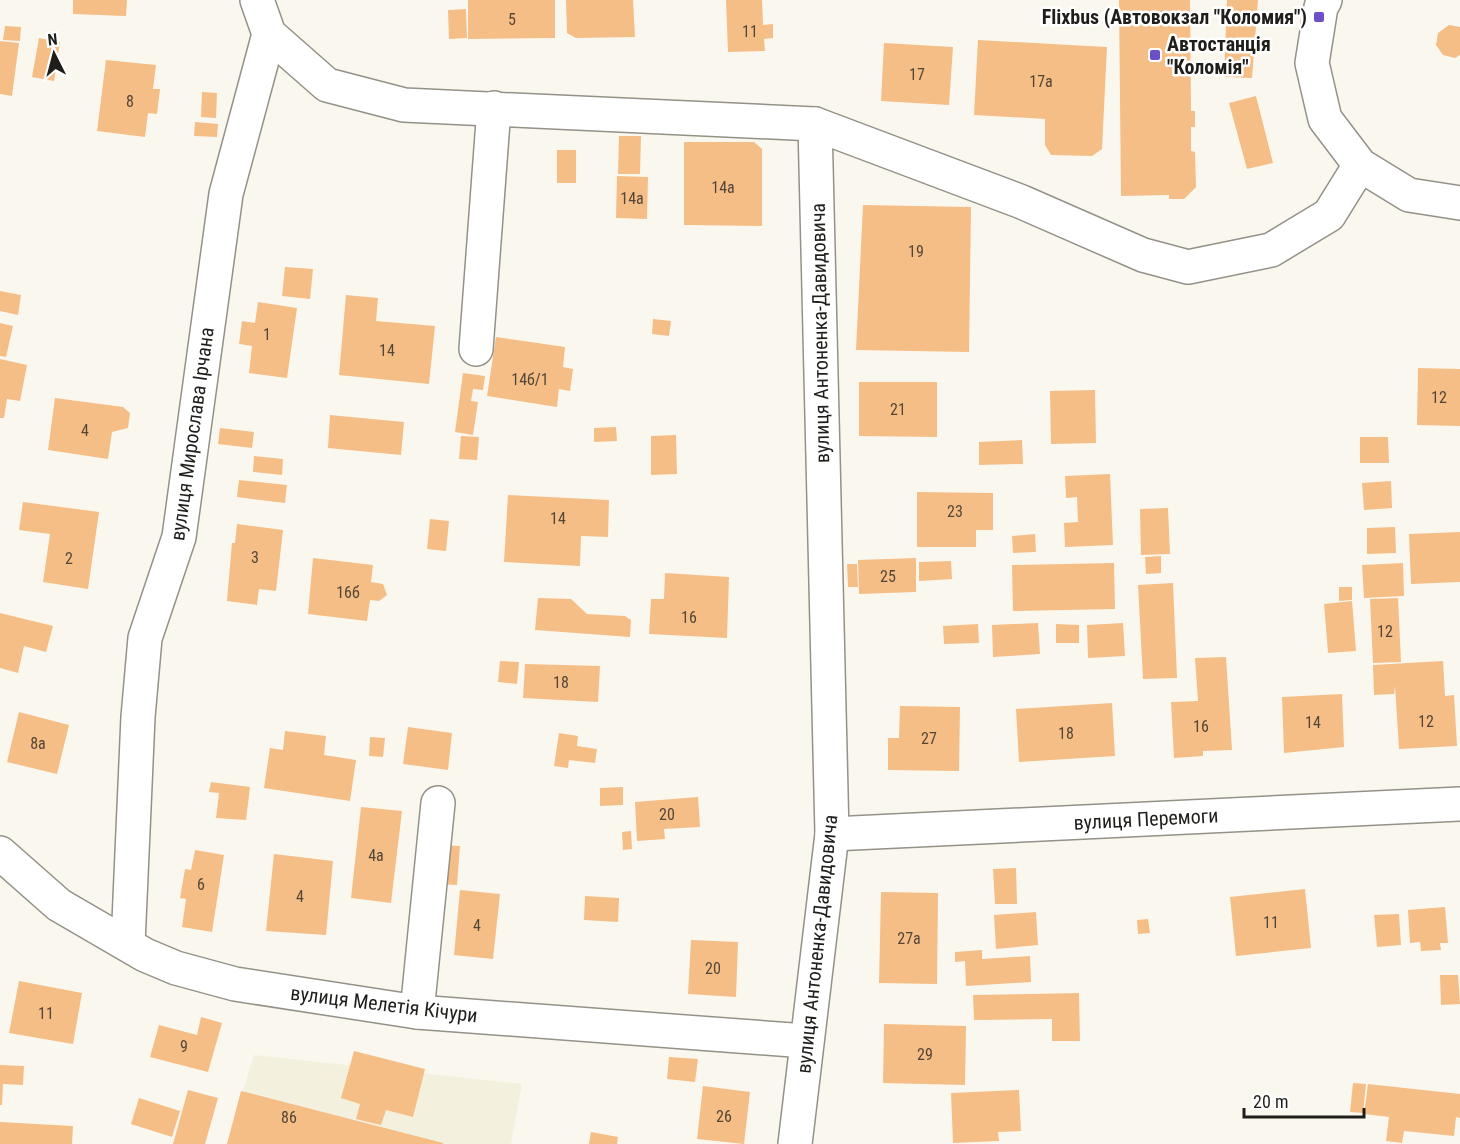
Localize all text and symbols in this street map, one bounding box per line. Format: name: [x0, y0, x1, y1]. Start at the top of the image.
place label: Flixbus (Автовокзал "Коломия"): [1042, 5, 1307, 29]
house number: 5: [508, 10, 516, 29]
marker: Flixbus (Автовокзал "Коломия"): [1312, 10, 1326, 24]
house number: 11: [742, 22, 758, 41]
north arrow: [24, 24, 84, 84]
text: N: [47, 30, 58, 50]
place label: Автостанція "Коломія": [1167, 32, 1271, 79]
marker: Автостанція "Коломія": [1148, 48, 1162, 62]
house number: 17: [909, 65, 925, 84]
house number: 17а: [1029, 72, 1053, 91]
house number: 8: [126, 92, 134, 111]
house number: 14а: [711, 178, 735, 197]
house number: 14а: [620, 189, 644, 208]
street label: вулиця Антоненка-Давидовича: [806, 203, 834, 463]
house number: 19: [908, 242, 924, 261]
house number: 1: [263, 325, 271, 344]
street label: вулиця Мирослава Ірчана: [165, 326, 219, 542]
house number: 14: [379, 341, 395, 360]
house number: 14б/1: [511, 370, 549, 389]
house number: 12: [1431, 388, 1447, 407]
house number: 21: [890, 400, 906, 419]
house number: 4: [81, 421, 89, 440]
house number: 23: [947, 502, 963, 521]
house number: 14: [550, 509, 566, 528]
house number: 3: [251, 548, 259, 567]
house number: 2: [65, 549, 73, 568]
house number: 25: [880, 567, 896, 586]
house number: 16б: [336, 583, 360, 602]
house number: 16: [681, 608, 697, 627]
house number: 12: [1377, 622, 1393, 641]
house number: 18: [553, 673, 569, 692]
house number: 12: [1418, 712, 1434, 731]
house number: 14: [1305, 713, 1321, 732]
house number: 16: [1193, 717, 1209, 736]
house number: 18: [1058, 724, 1074, 743]
house number: 27: [921, 729, 937, 748]
house number: 8а: [30, 734, 46, 753]
street label: вулиця Перемоги: [1073, 803, 1219, 835]
house number: 20: [659, 805, 675, 824]
street label: вулиця Антоненка-Давидовича: [791, 813, 843, 1075]
house number: 4а: [368, 846, 384, 865]
house number: 6: [197, 875, 205, 894]
house number: 4: [296, 887, 304, 906]
house number: 11: [1263, 913, 1279, 932]
house number: 4: [473, 916, 481, 935]
house number: 27а: [897, 929, 921, 948]
house number: 20: [705, 959, 721, 978]
street label: вулиця Мелетія Кічури: [289, 981, 479, 1027]
house number: 11: [38, 1004, 54, 1023]
house number: 9: [180, 1037, 188, 1056]
house number: 29: [917, 1045, 933, 1064]
scale bar: [1244, 1081, 1364, 1119]
text: 20 m: [1253, 1091, 1288, 1112]
house number: 26: [716, 1107, 732, 1126]
house number: 86: [281, 1108, 297, 1127]

